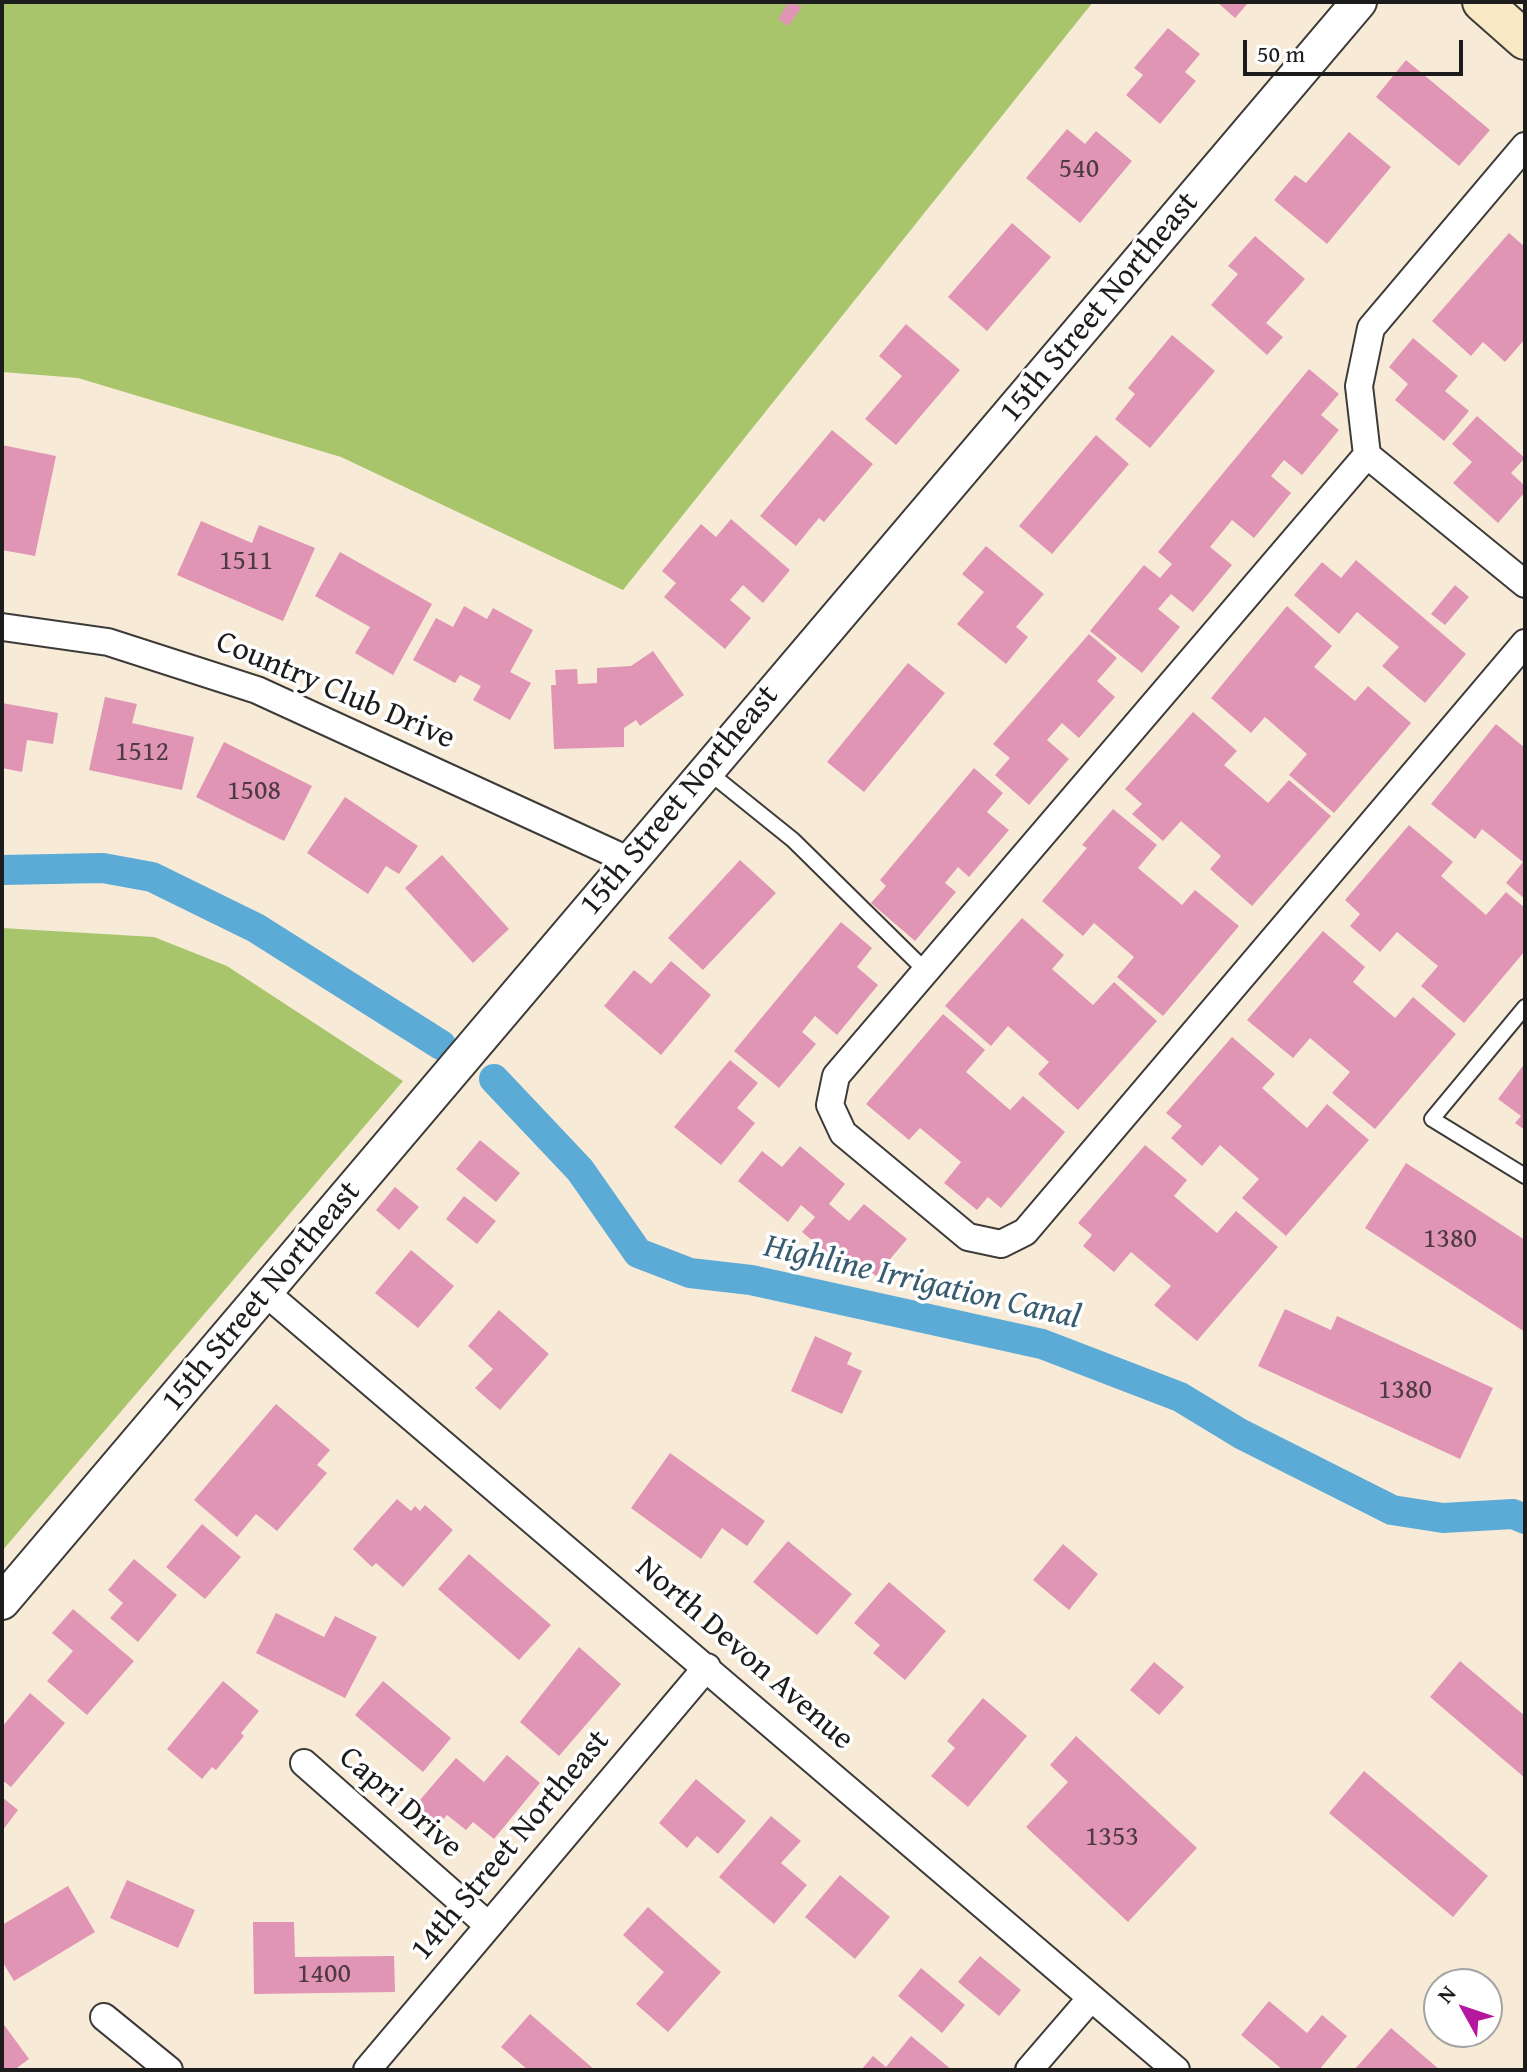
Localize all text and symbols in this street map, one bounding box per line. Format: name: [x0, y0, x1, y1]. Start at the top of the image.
scale bar: [1247, 24, 1467, 74]
text: 50 m: [1257, 36, 1305, 71]
house number: 540: [1059, 153, 1099, 187]
street label: 15th Street Northeast: [992, 185, 1208, 431]
house number: 1511: [219, 545, 273, 579]
street label: Country Club Drive: [210, 623, 460, 759]
street label: 15th Street Northeast: [572, 678, 788, 924]
house number: 1512: [115, 736, 169, 770]
house number: 1508: [227, 775, 281, 809]
street label: 15th Street Northeast: [154, 1174, 370, 1420]
house number: 1380: [1423, 1223, 1477, 1257]
water label: Highline Irrigation Canal: [760, 1227, 1084, 1339]
house number: 1380: [1378, 1374, 1432, 1408]
street label: North Devon Avenue: [627, 1549, 861, 1759]
street label: 14th Street Northeast: [403, 1723, 619, 1969]
street label: Capri Drive: [330, 1739, 470, 1867]
house number: 1353: [1085, 1821, 1139, 1855]
house number: 1400: [297, 1958, 351, 1992]
north arrow: [1423, 1968, 1503, 2048]
text: N: [1429, 1978, 1463, 2010]

